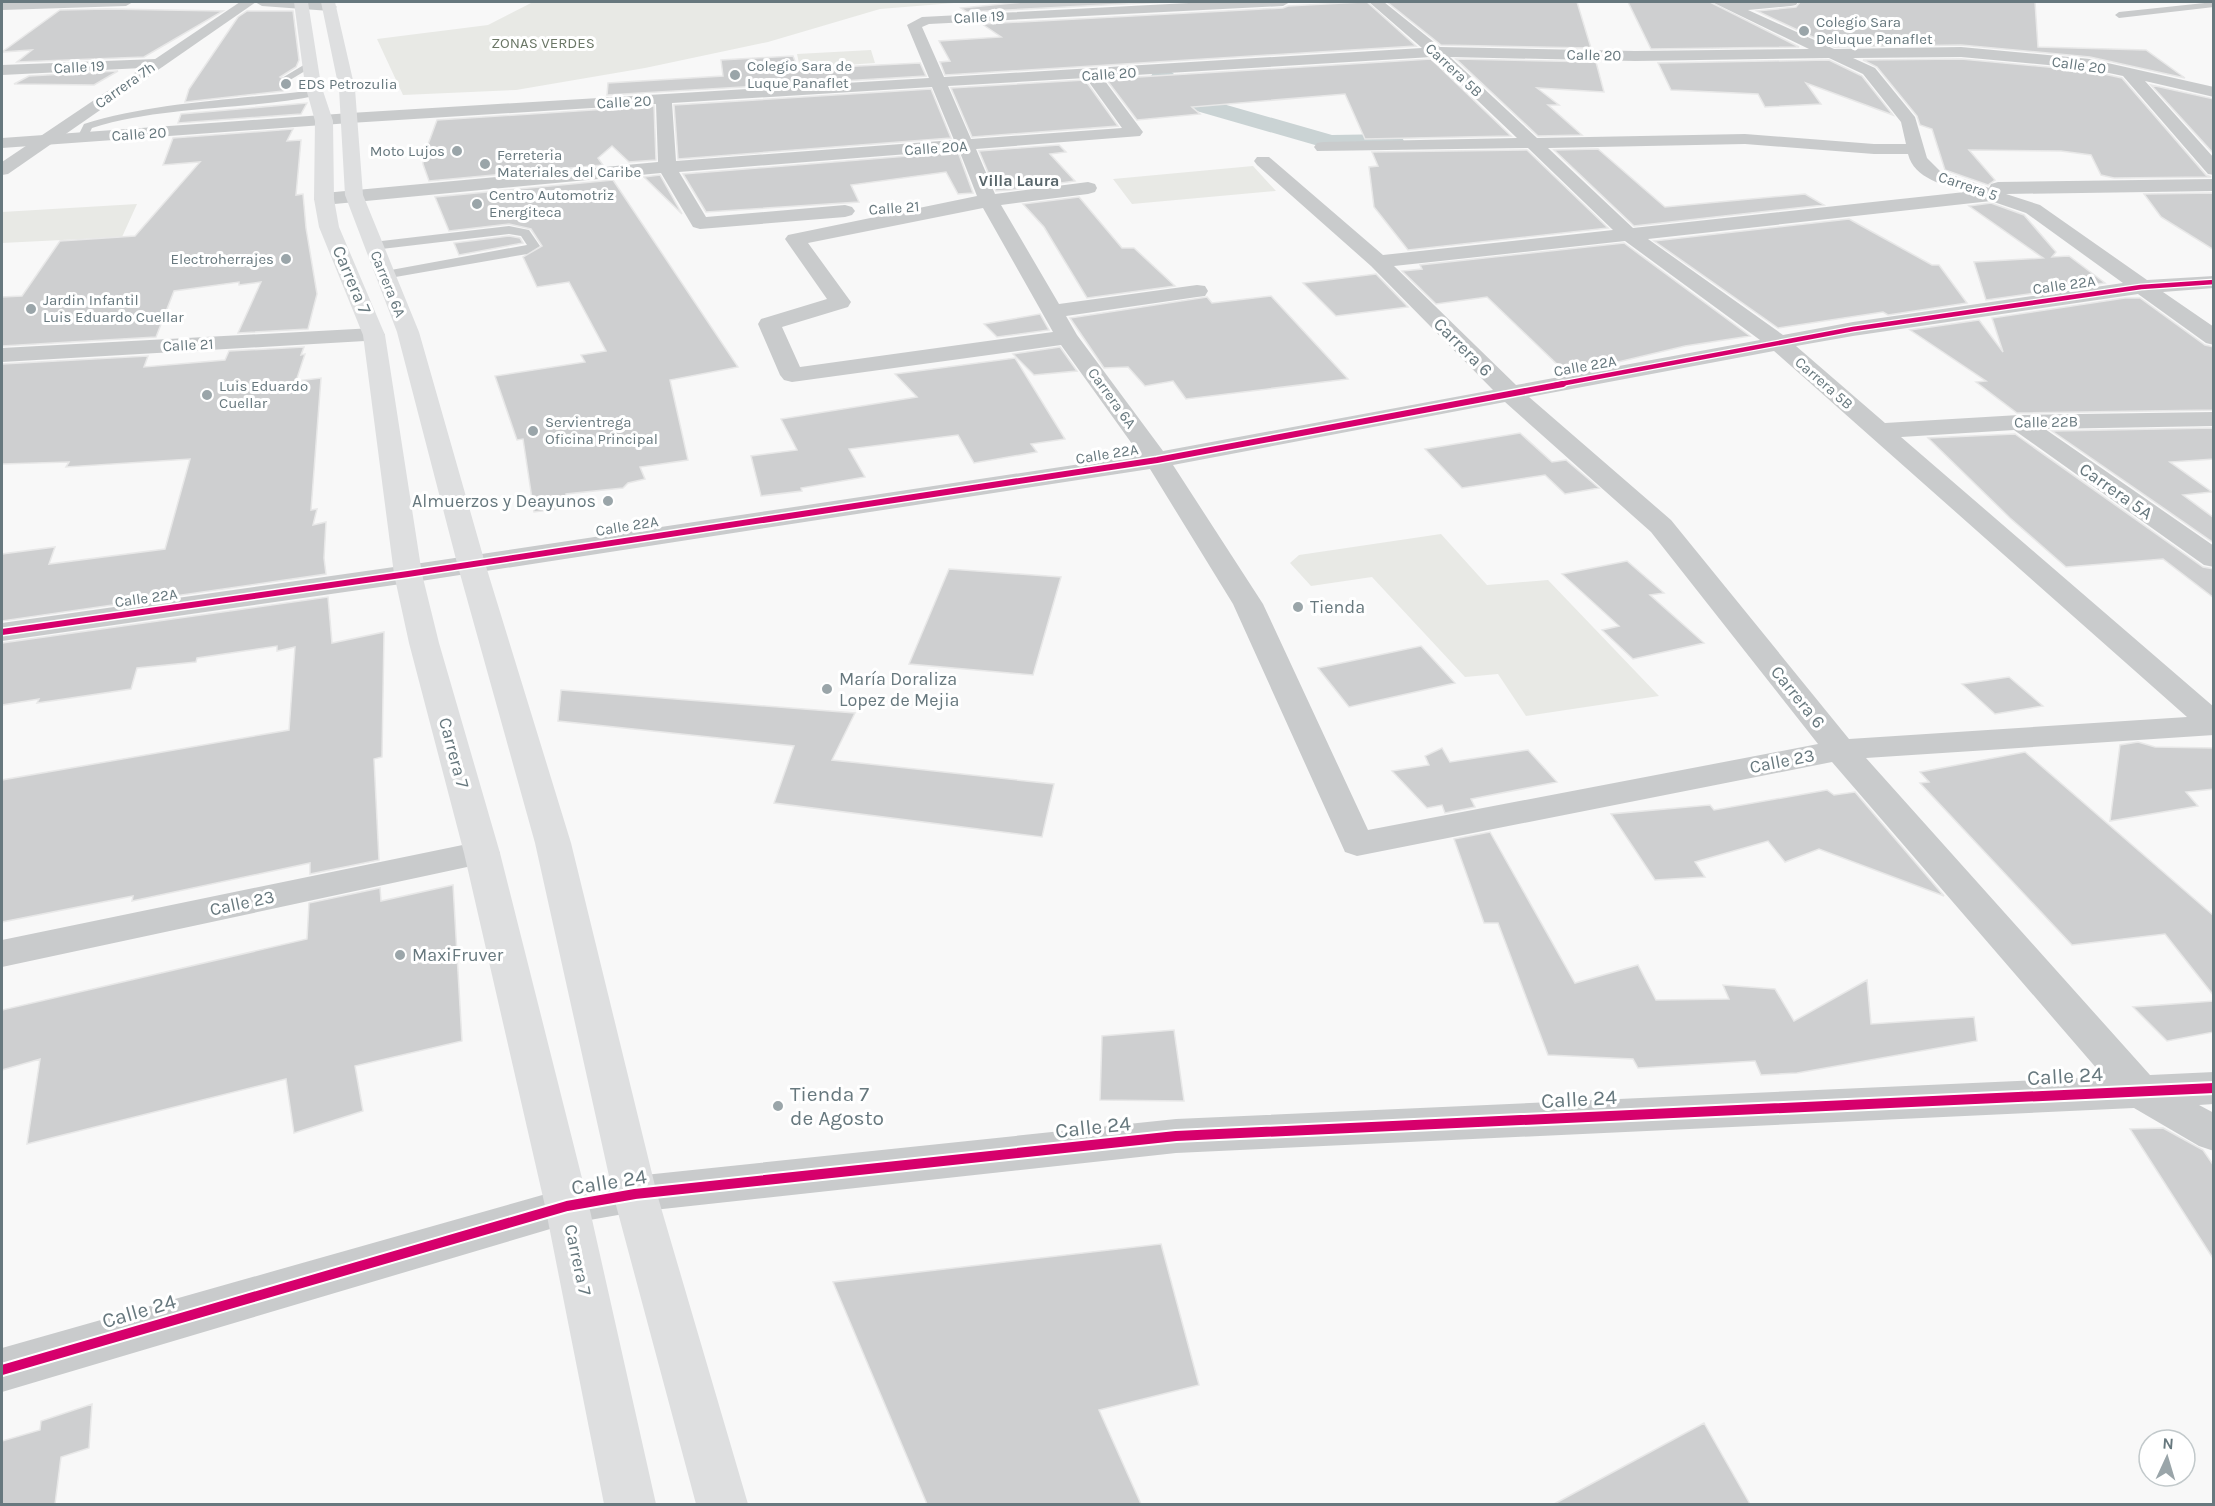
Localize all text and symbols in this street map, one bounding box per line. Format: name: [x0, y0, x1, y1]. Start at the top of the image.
street label: Calle 19: [953, 7, 1005, 27]
place label: Colegio Sara Deluque Panaflet: [1816, 13, 1933, 48]
marker: Colegio Sara Deluque Panaflet: [1797, 24, 1811, 38]
park label: ZONAS VERDES: [491, 34, 595, 52]
street label: Carrera 5B: [1422, 39, 1486, 101]
street label: Calle 20: [1566, 46, 1622, 64]
street label: Calle 20: [2051, 52, 2107, 78]
street label: Calle 19: [53, 57, 105, 77]
place label: Colegio Sara de Luque Panaflet: [747, 57, 852, 92]
street label: Carrera 7h: [91, 58, 159, 112]
street label: Calle 20: [1081, 63, 1137, 85]
marker: Colegio Sara de Luque Panaflet: [728, 68, 742, 82]
place label: EDS Petrozulia: [298, 75, 397, 93]
marker: EDS Petrozulia: [279, 77, 293, 91]
street label: Calle 20: [596, 92, 652, 112]
street label: Calle 20: [111, 123, 167, 145]
street label: Calle 20A: [904, 137, 969, 159]
place label: Moto Lujos: [370, 142, 445, 160]
marker: Moto Lujos: [450, 144, 464, 158]
place label: Ferreteria Materiales del Caribe: [497, 146, 641, 181]
marker: Ferreteria Materiales del Caribe: [478, 157, 492, 171]
street label: Carrera 5: [1936, 167, 2000, 205]
district label: Villa Laura: [979, 171, 1059, 190]
place label: Centro Automotriz Energiteca: [489, 186, 614, 221]
marker: Centro Automotriz Energiteca: [470, 197, 484, 211]
street label: Calle 21: [868, 197, 920, 219]
street label: Carrera 7: [328, 242, 376, 318]
street label: Carrera 6A: [366, 248, 410, 320]
place label: Electroherrajes: [171, 250, 274, 268]
marker: Electroherrajes: [279, 252, 293, 266]
street label: Calle 22A: [2031, 272, 2097, 298]
place label: Jardin Infantil Luis Eduardo Cuellar: [43, 291, 184, 326]
marker: Jardin Infantil Luis Eduardo Cuellar: [24, 302, 38, 316]
street label: Carrera 6: [1429, 313, 1497, 381]
street label: Calle 21: [162, 335, 214, 355]
street label: Calle 22A: [1552, 352, 1618, 380]
street label: Carrera 5B: [1791, 353, 1857, 413]
street label: Carrera 6A: [1084, 364, 1140, 432]
place label: Luis Eduardo Cuellar: [219, 377, 308, 412]
marker: Luis Eduardo Cuellar: [200, 388, 214, 402]
street label: Calle 22B: [2014, 412, 2078, 432]
place label: Servientrega Oficina Principal: [545, 413, 658, 448]
marker: Servientrega Oficina Principal: [526, 424, 540, 438]
street label: Calle 22A: [1074, 440, 1140, 468]
street label: Carrera 5A: [2075, 458, 2157, 524]
place label: Almuerzos y Deayunos: [412, 490, 596, 512]
marker: Almuerzos y Deayunos: [601, 494, 615, 508]
street label: Calle 22A: [594, 512, 660, 540]
street label: Calle 22A: [113, 585, 179, 611]
place label: Tienda: [1310, 596, 1365, 618]
marker: Tienda: [1291, 600, 1305, 614]
street label: Carrera 6: [1766, 661, 1830, 733]
place label: María Doraliza Lopez de Mejia: [839, 668, 959, 711]
marker: María Doraliza Lopez de Mejia: [820, 682, 834, 696]
street label: Carrera 7: [434, 715, 474, 791]
street label: Calle 23: [1748, 744, 1816, 778]
street label: Calle 23: [208, 885, 276, 921]
place label: MaxiFruver: [412, 944, 504, 966]
marker: MaxiFruver: [393, 948, 407, 962]
street label: Calle 24: [2026, 1062, 2104, 1090]
place label: Tienda 7 de Agosto: [790, 1082, 884, 1130]
street label: Calle 24: [1540, 1085, 1618, 1113]
marker: Tienda 7 de Agosto: [771, 1099, 785, 1113]
street label: Calle 24: [1054, 1111, 1132, 1143]
street label: Calle 24: [570, 1164, 649, 1200]
street label: Carrera 7: [560, 1222, 596, 1298]
street label: Calle 24: [99, 1289, 179, 1333]
north arrow: [2137, 1428, 2197, 1488]
text: N: [2162, 1434, 2174, 1453]

